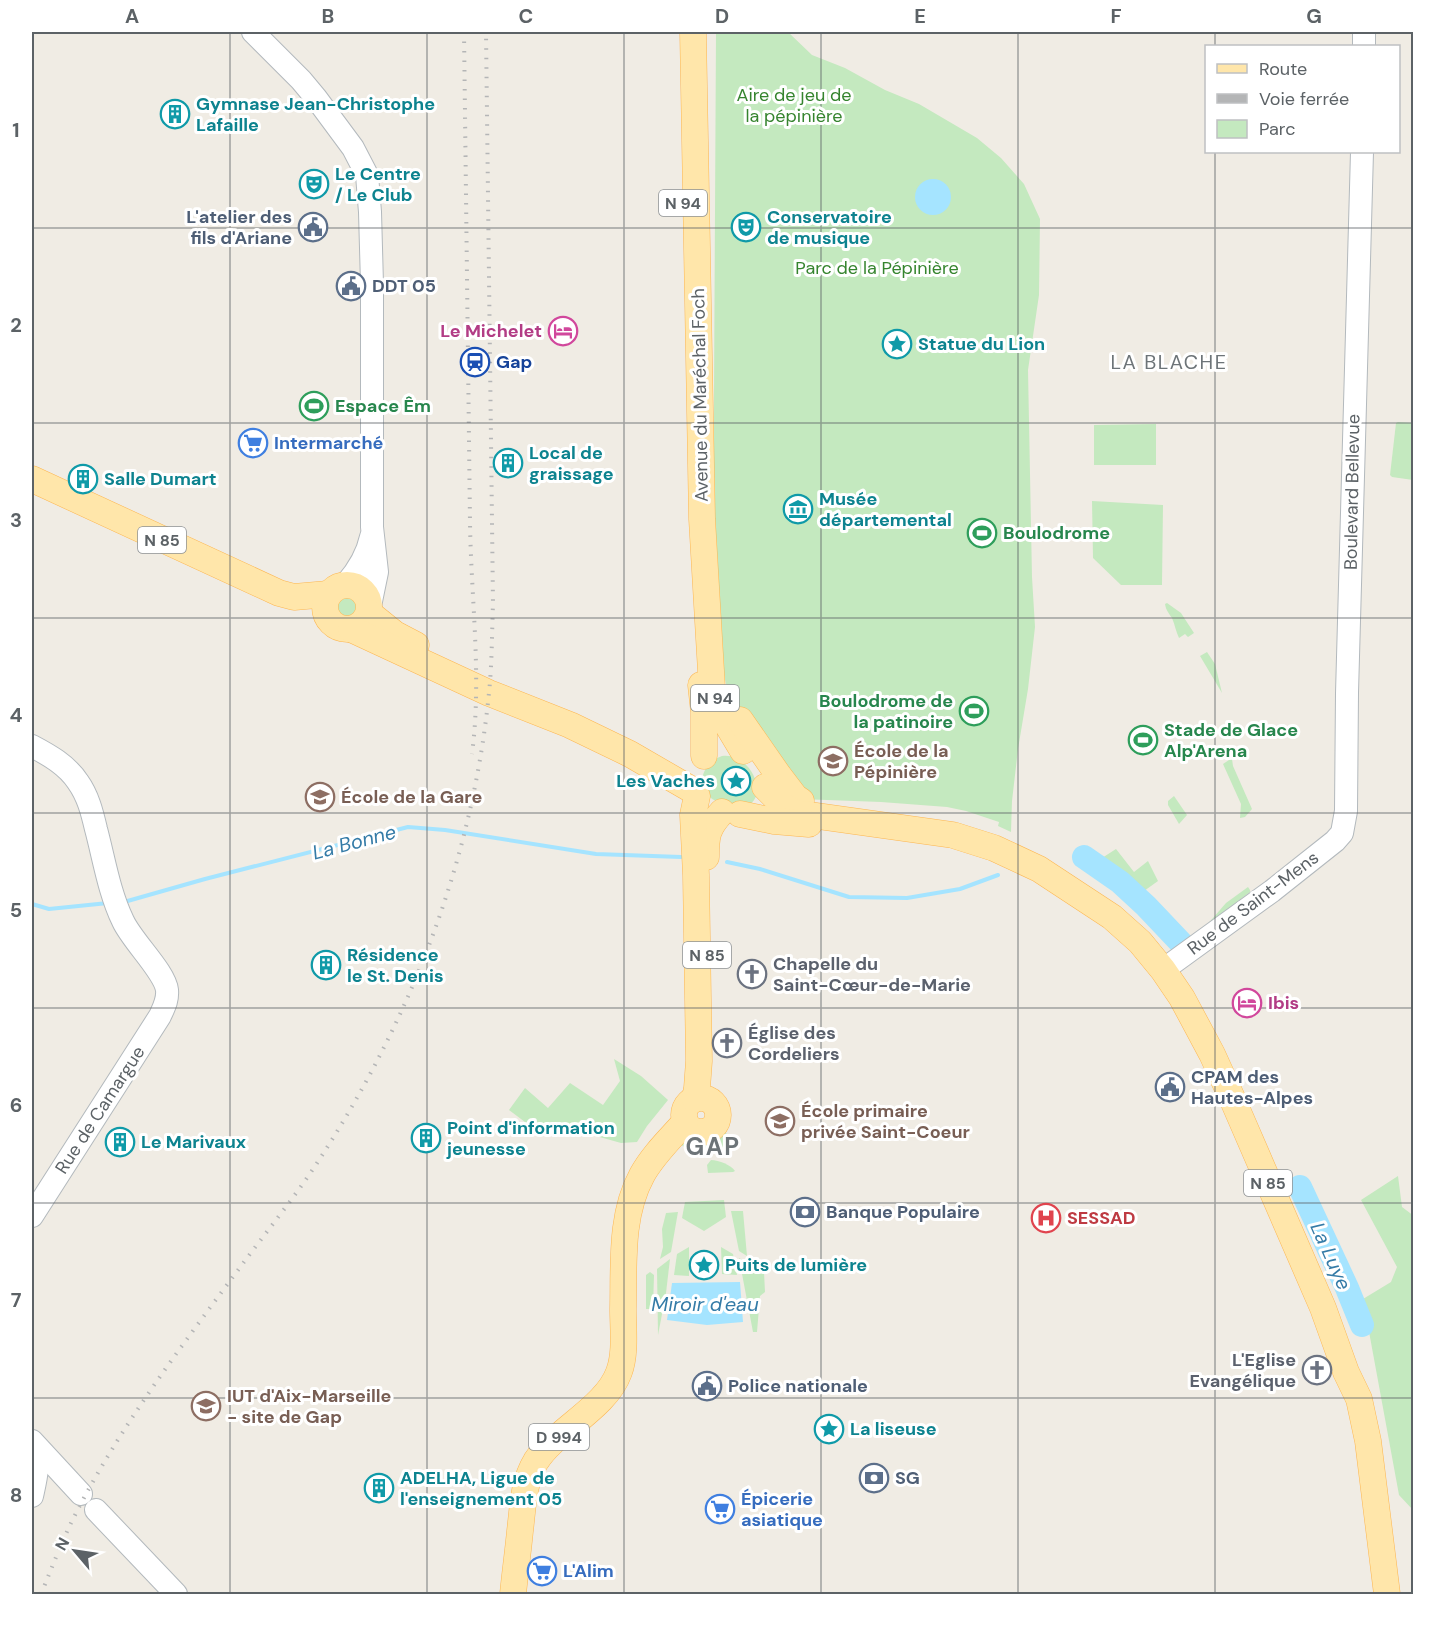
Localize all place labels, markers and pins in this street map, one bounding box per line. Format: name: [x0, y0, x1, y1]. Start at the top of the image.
place label: Gymnase Jean-Christophe Lafaille: [196, 92, 435, 137]
building icon: Gymnase Jean-Christophe Lafaille: [159, 98, 191, 130]
place label: Le Centre / Le Club: [335, 162, 421, 207]
theatre icon: Le Centre / Le Club: [298, 168, 330, 200]
place label: L'atelier des fils d'Ariane: [186, 205, 292, 250]
place label: Conservatoire de musique: [767, 205, 892, 250]
public building icon: L'atelier des fils d'Ariane: [297, 211, 329, 243]
theatre icon: Conservatoire de musique: [730, 211, 762, 243]
public building icon: DDT 05: [335, 270, 367, 302]
place label: DDT 05: [372, 274, 436, 298]
hotel icon: Le Michelet: [547, 315, 579, 347]
place label: Le Michelet: [440, 319, 542, 343]
place icon: Statue du Lion: [881, 328, 913, 360]
place label: Statue du Lion: [918, 332, 1045, 356]
station icon: Gap: [459, 346, 491, 378]
place label: Gap: [496, 350, 532, 374]
sports icon: Espace Êm: [298, 390, 330, 422]
place label: Espace Êm: [335, 394, 431, 418]
supermarket icon: Intermarché: [237, 427, 269, 459]
place label: Intermarché: [274, 431, 384, 455]
place label: Local de graissage: [529, 441, 614, 486]
building icon: Local de graissage: [492, 447, 524, 479]
building icon: Salle Dumart: [67, 463, 99, 495]
place label: Salle Dumart: [104, 467, 217, 491]
place label: Musée départemental: [819, 487, 952, 532]
museum icon: Musée départemental: [782, 493, 814, 525]
sports icon: Boulodrome: [966, 517, 998, 549]
place label: Boulodrome: [1003, 521, 1110, 545]
place label: Boulodrome de la patinoire: [819, 689, 953, 734]
sports icon: Boulodrome de la patinoire: [958, 695, 990, 727]
place label: Stade de Glace Alp'Arena: [1164, 718, 1298, 763]
sports icon: Stade de Glace Alp'Arena: [1127, 724, 1159, 756]
place label: École de la Pépinière: [854, 739, 948, 784]
school or university icon: École de la Pépinière: [817, 745, 849, 777]
place icon: Les Vaches: [720, 765, 752, 797]
place label: Les Vaches: [616, 769, 715, 793]
school or university icon: École de la Gare: [304, 781, 336, 813]
place label: École de la Gare: [341, 785, 482, 809]
place label: Résidence le St. Denis: [347, 943, 443, 988]
building icon: Résidence le St. Denis: [310, 949, 342, 981]
place label: Chapelle du Saint-Cœur-de-Marie: [773, 952, 971, 997]
church icon: Chapelle du Saint-Cœur-de-Marie: [736, 958, 768, 990]
hotel icon: Ibis: [1231, 987, 1263, 1019]
place label: Ibis: [1268, 991, 1299, 1015]
place label: Église des Cordeliers: [748, 1021, 840, 1066]
church icon: Église des Cordeliers: [711, 1027, 743, 1059]
place label: CPAM des Hautes-Alpes: [1191, 1065, 1313, 1110]
public building icon: CPAM des Hautes-Alpes: [1154, 1071, 1186, 1103]
place label: École primaire privée Saint-Coeur: [801, 1099, 970, 1144]
school or university icon: École primaire privée Saint-Coeur: [764, 1105, 796, 1137]
place label: Point d'information jeunesse: [446, 1116, 615, 1161]
building icon: Point d'information jeunesse: [410, 1122, 442, 1154]
building icon: Le Marivaux: [104, 1126, 136, 1158]
place label: Le Marivaux: [141, 1130, 246, 1154]
bank icon: Banque Populaire: [789, 1196, 821, 1228]
place label: Banque Populaire: [826, 1200, 980, 1224]
hospital icon: SESSAD: [1030, 1202, 1062, 1234]
place label: SESSAD: [1067, 1206, 1136, 1230]
place icon: Puits de lumière: [688, 1249, 720, 1281]
place label: Puits de lumière: [725, 1253, 867, 1277]
place label: L'Eglise Evangélique: [1190, 1348, 1296, 1393]
church icon: L'Eglise Evangélique: [1301, 1354, 1333, 1386]
public building icon: Police nationale: [691, 1370, 723, 1402]
place label: Police nationale: [728, 1374, 868, 1398]
place label: IUT d'Aix-Marseille - site de Gap: [227, 1384, 391, 1429]
school or university icon: IUT d'Aix-Marseille - site de Gap: [190, 1390, 222, 1422]
place icon: La liseuse: [813, 1413, 845, 1445]
place label: La liseuse: [850, 1417, 937, 1441]
bank icon: SG: [858, 1462, 890, 1494]
place label: ADELHA, Ligue de l'enseignement 05: [400, 1466, 562, 1511]
place label: SG: [895, 1466, 920, 1490]
building icon: ADELHA, Ligue de l'enseignement 05: [363, 1472, 395, 1504]
place label: Épicerie asiatique: [741, 1487, 823, 1532]
supermarket icon: Épicerie asiatique: [704, 1493, 736, 1525]
supermarket icon: L'Alim: [526, 1555, 558, 1587]
place label: L'Alim: [563, 1559, 614, 1583]

